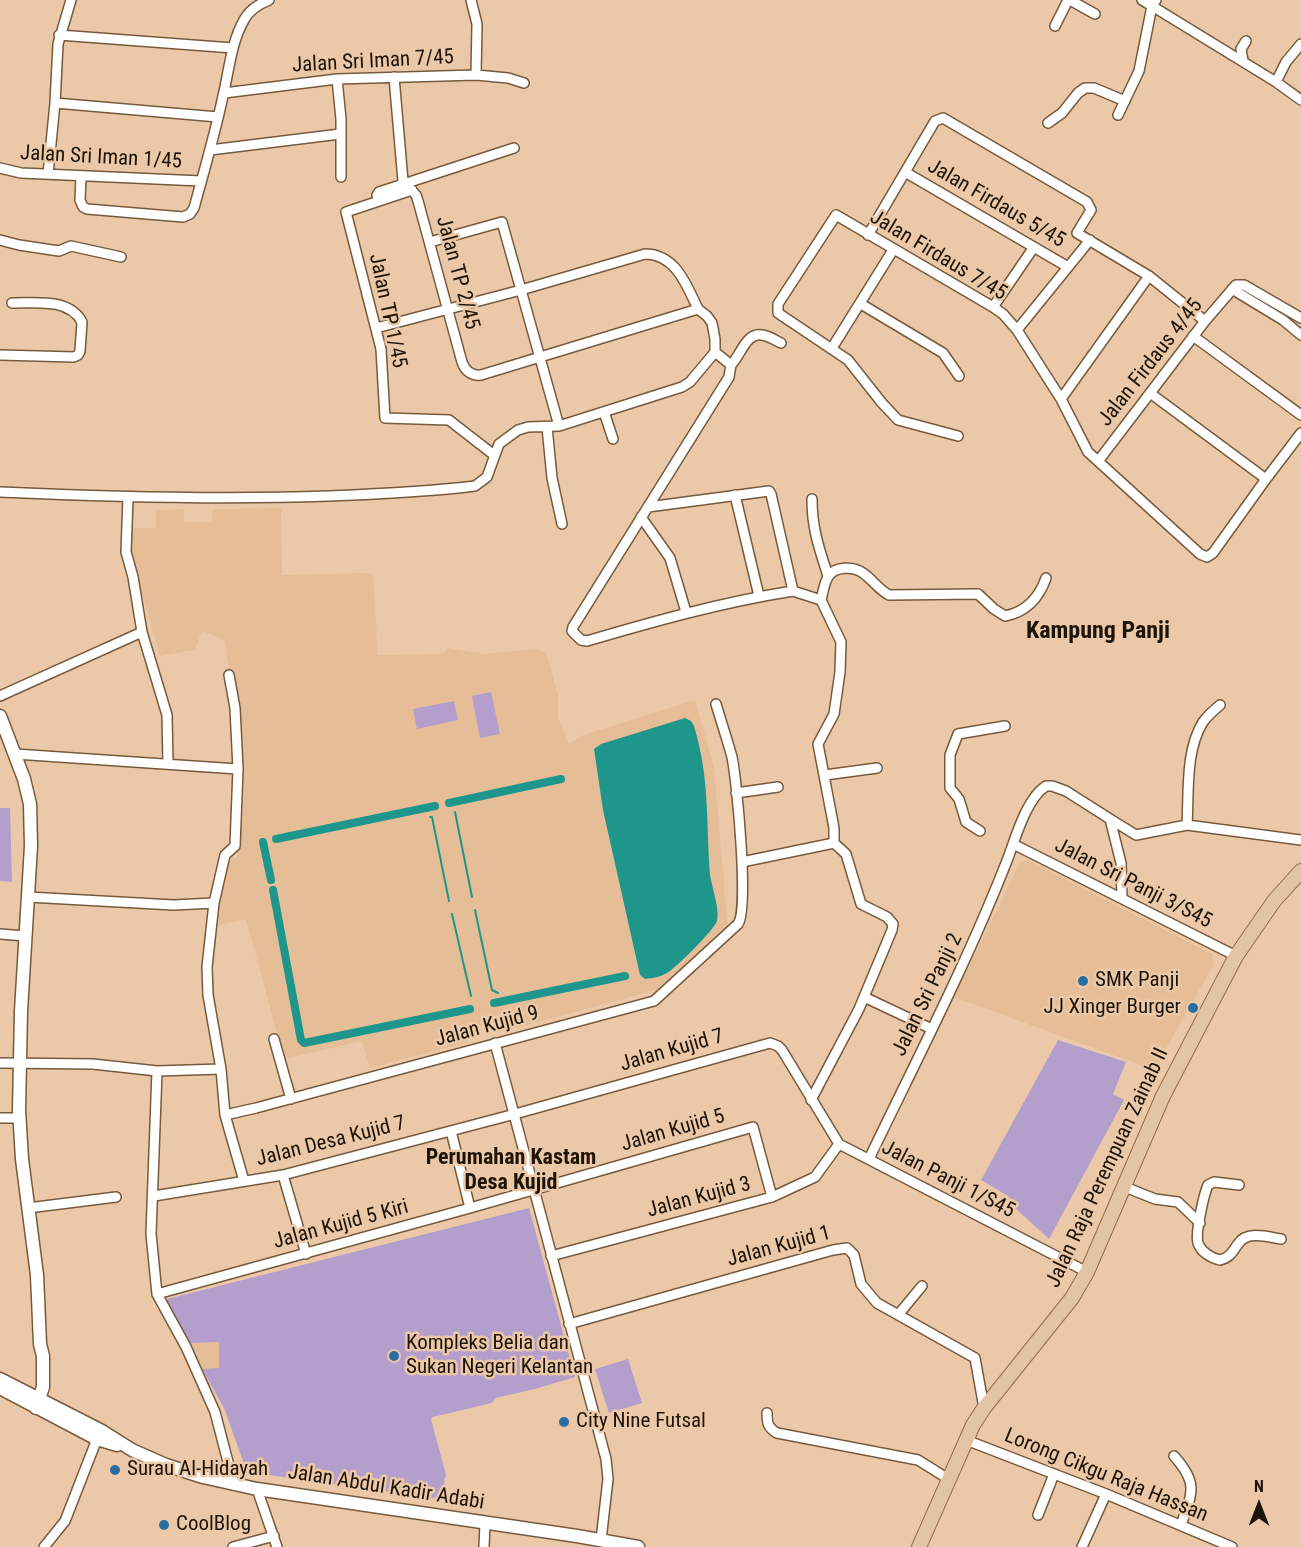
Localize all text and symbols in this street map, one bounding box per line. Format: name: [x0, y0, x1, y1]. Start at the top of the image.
street label: Jalan Sri Iman 7/45: [291, 45, 455, 79]
street label: Jalan Sri Iman 1/45: [19, 141, 183, 175]
street label: Jalan Firdaus 5/45: [923, 154, 1069, 254]
street label: Jalan Firdaus 7/45: [865, 205, 1011, 307]
street label: Jalan TP 2/45: [430, 214, 484, 332]
street label: Jalan TP 1/45: [363, 251, 411, 371]
street label: Jalan Firdaus 4/45: [1093, 294, 1209, 432]
district label: Kampung Panji: [1026, 618, 1170, 646]
street label: Jalan Sri Panji 3/S45: [1050, 834, 1216, 934]
street label: Jalan Sri Panji 2: [887, 929, 969, 1061]
place label: SMK Panji: [1095, 968, 1179, 994]
marker: SMK Panji: [1076, 974, 1090, 988]
place label: JJ Xinger Burger: [1043, 995, 1181, 1021]
street label: Jalan Kujid 9: [432, 1001, 542, 1053]
marker: JJ Xinger Burger: [1186, 1001, 1200, 1015]
street label: Jalan Kujid 7: [617, 1024, 727, 1078]
street label: Jalan Raja Perempuan Zainab II: [1041, 1044, 1175, 1292]
street label: Jalan Kujid 5: [618, 1104, 728, 1158]
street label: Jalan Desa Kujid 7: [254, 1111, 408, 1173]
street label: Jalan Panji 1/S45: [877, 1136, 1019, 1224]
district label: Perumahan Kastam Desa Kujid: [426, 1145, 596, 1196]
street label: Jalan Kujid 3: [644, 1172, 754, 1224]
street label: Jalan Kujid 5 Kiri: [271, 1195, 411, 1255]
street label: Jalan Kujid 1: [724, 1221, 834, 1273]
place label: Kompleks Belia dan Sukan Negeri Kelantan: [406, 1331, 593, 1381]
marker: Kompleks Belia dan Sukan Negeri Kelantan: [387, 1349, 401, 1363]
place label: City Nine Futsal: [576, 1409, 706, 1435]
marker: City Nine Futsal: [557, 1415, 571, 1429]
street label: Lorong Cikgu Raja Hassan: [1001, 1424, 1211, 1528]
place label: Surau Al-Hidayah: [127, 1457, 268, 1483]
street label: Jalan Abdul Kadir Adabi: [286, 1460, 486, 1516]
marker: Surau Al-Hidayah: [108, 1463, 122, 1477]
north arrow: [1229, 1475, 1289, 1535]
text: N: [1254, 1477, 1264, 1496]
place label: CoolBlog: [176, 1512, 251, 1538]
marker: CoolBlog: [157, 1518, 171, 1532]

